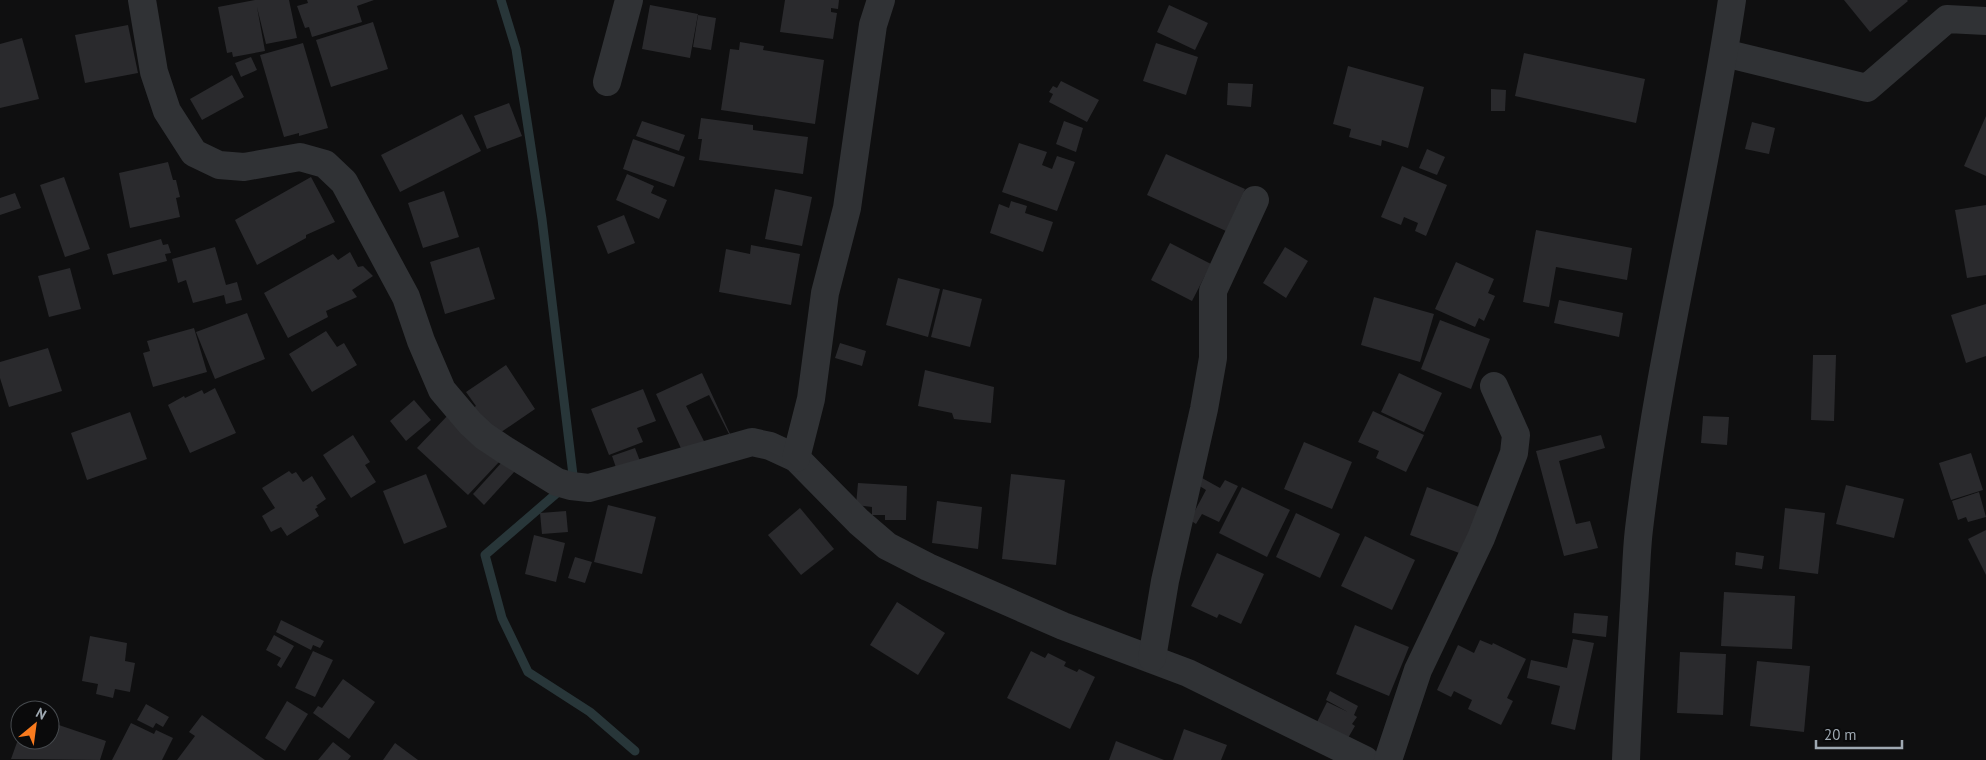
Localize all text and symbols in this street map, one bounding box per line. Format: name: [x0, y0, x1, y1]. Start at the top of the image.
north arrow: [10, 700, 60, 750]
text: N: [33, 704, 50, 724]
scale bar: [1816, 718, 1902, 750]
text: 20 m: [1824, 725, 1857, 744]

